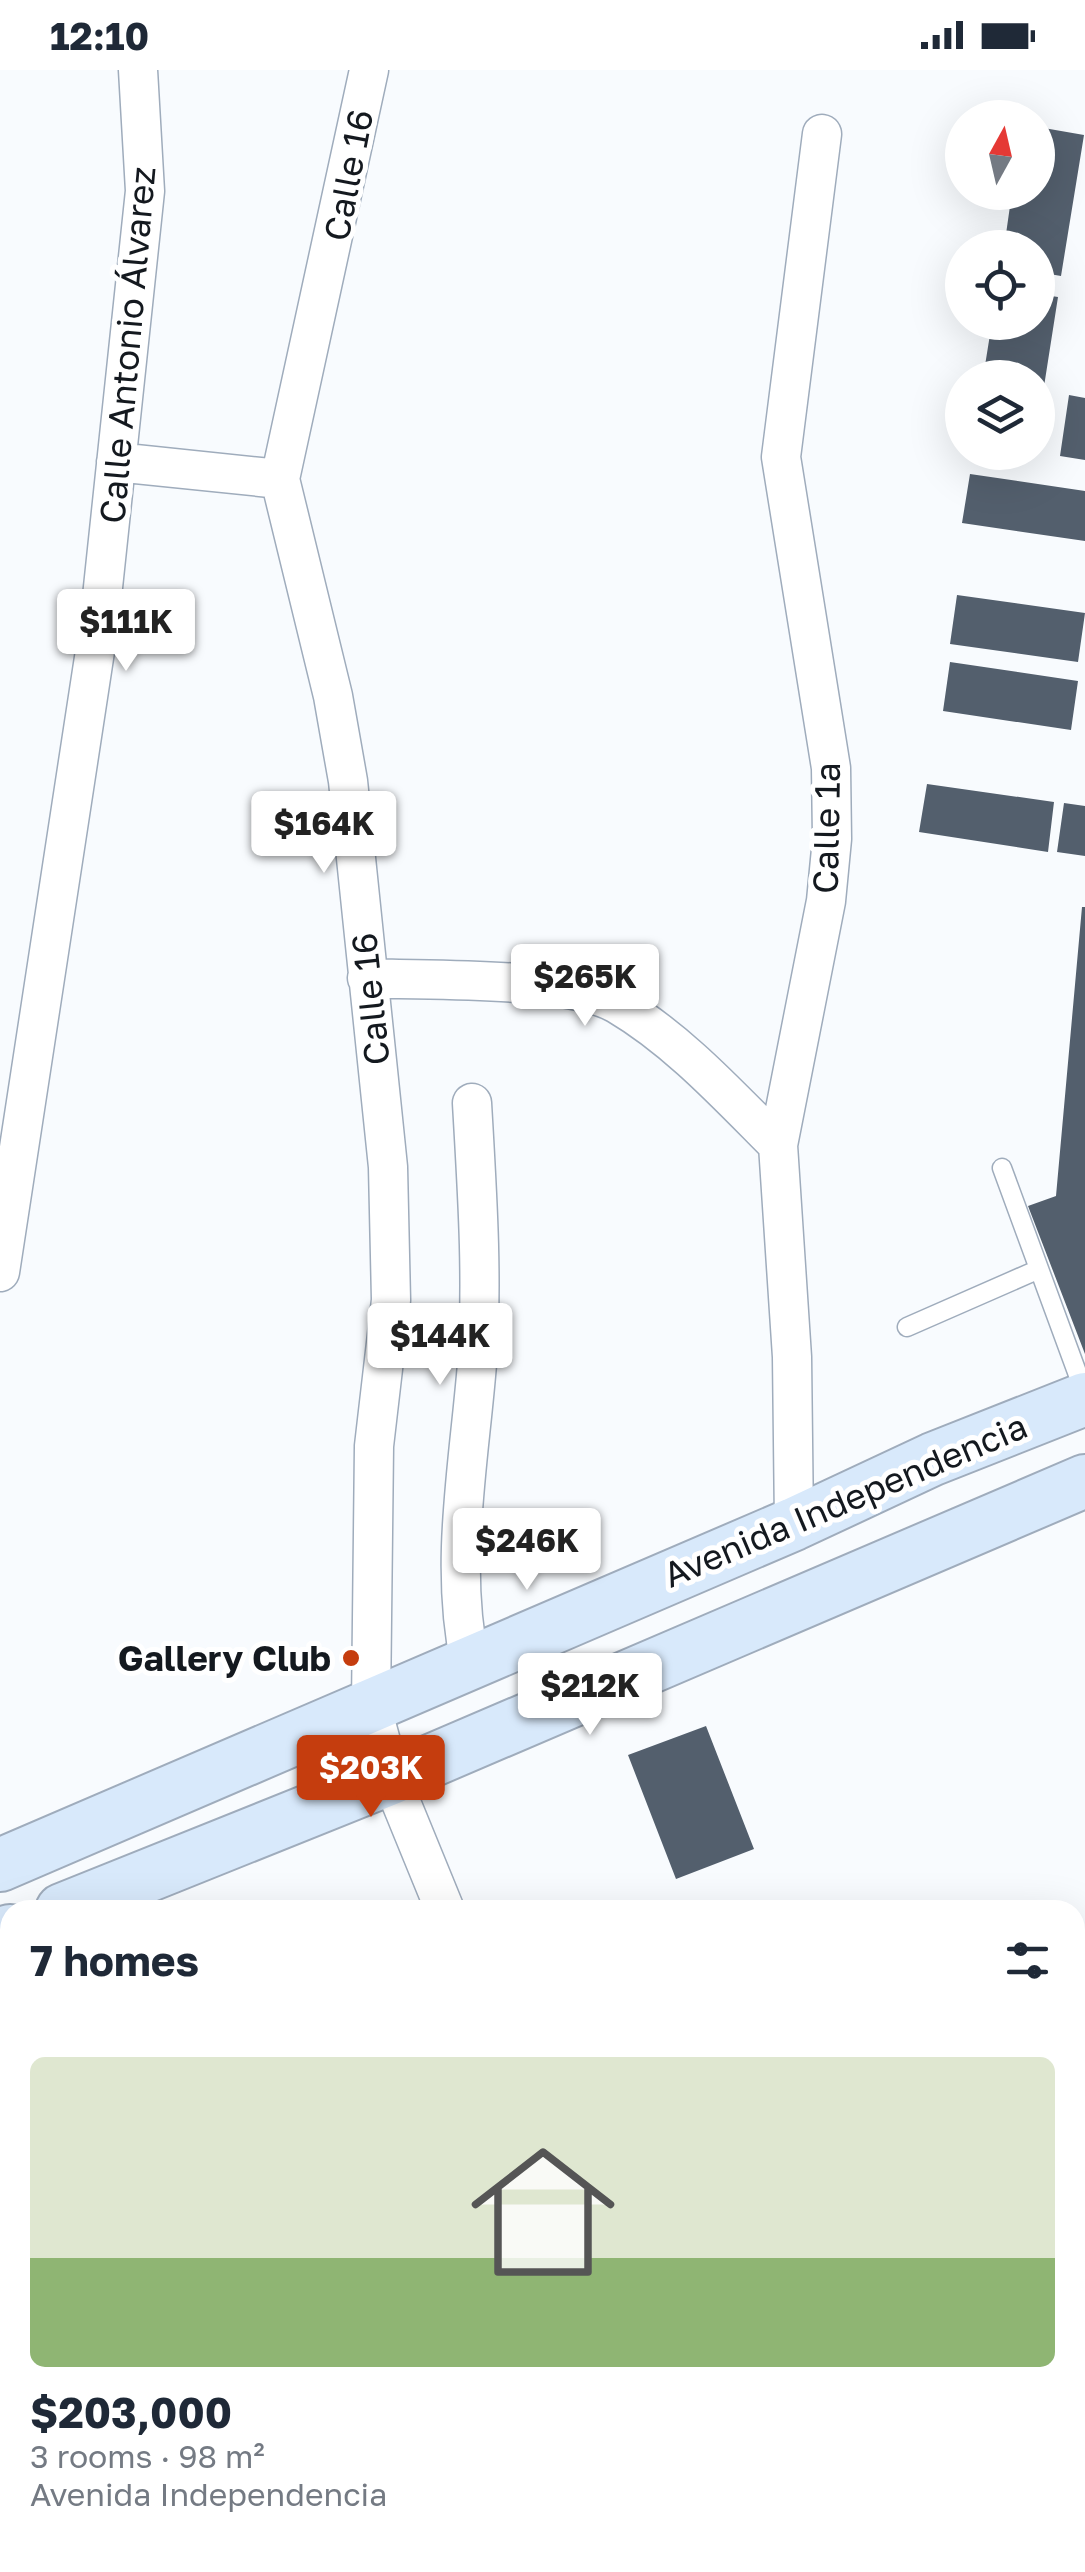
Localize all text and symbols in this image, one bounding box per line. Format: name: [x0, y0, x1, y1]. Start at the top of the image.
text: 12:10: [50, 13, 149, 58]
north arrow: [945, 100, 1055, 210]
map controls: [945, 100, 1055, 470]
street label: Calle 16: [315, 106, 381, 244]
street label: Calle Antonio Álvarez: [90, 165, 164, 525]
button: locate: [945, 230, 1055, 340]
button: layers: [945, 360, 1055, 470]
pin: $111K: [56, 589, 196, 674]
text: $111K: [79, 602, 173, 640]
street label: Calle 1a: [804, 762, 848, 894]
pin: $164K: [254, 791, 394, 876]
text: $164K: [273, 804, 375, 842]
street label: Calle 16: [342, 931, 398, 1067]
pin: $265K: [515, 944, 655, 1029]
text: $265K: [533, 957, 637, 995]
pin: $144K: [370, 1303, 510, 1388]
text: $144K: [389, 1316, 491, 1354]
street label: Avenida Independencia: [657, 1404, 1033, 1596]
pin: $246K: [457, 1508, 597, 1593]
text: $246K: [475, 1521, 579, 1559]
place label: Gallery Club: [118, 1637, 331, 1679]
marker: Gallery Club: [340, 1647, 362, 1669]
pin: $212K: [520, 1653, 660, 1738]
text: $212K: [540, 1666, 640, 1704]
pin: $203K: [301, 1735, 441, 1820]
text: $203K: [319, 1748, 423, 1786]
icon: filters: [1000, 1933, 1055, 1988]
text: 7 homes: [30, 1935, 199, 1985]
icon: home: [453, 2122, 633, 2302]
text: $203,000: [30, 2387, 232, 2437]
text: 3 rooms · 98 m²: [30, 2437, 265, 2475]
text: Avenida Independencia: [30, 2475, 387, 2513]

